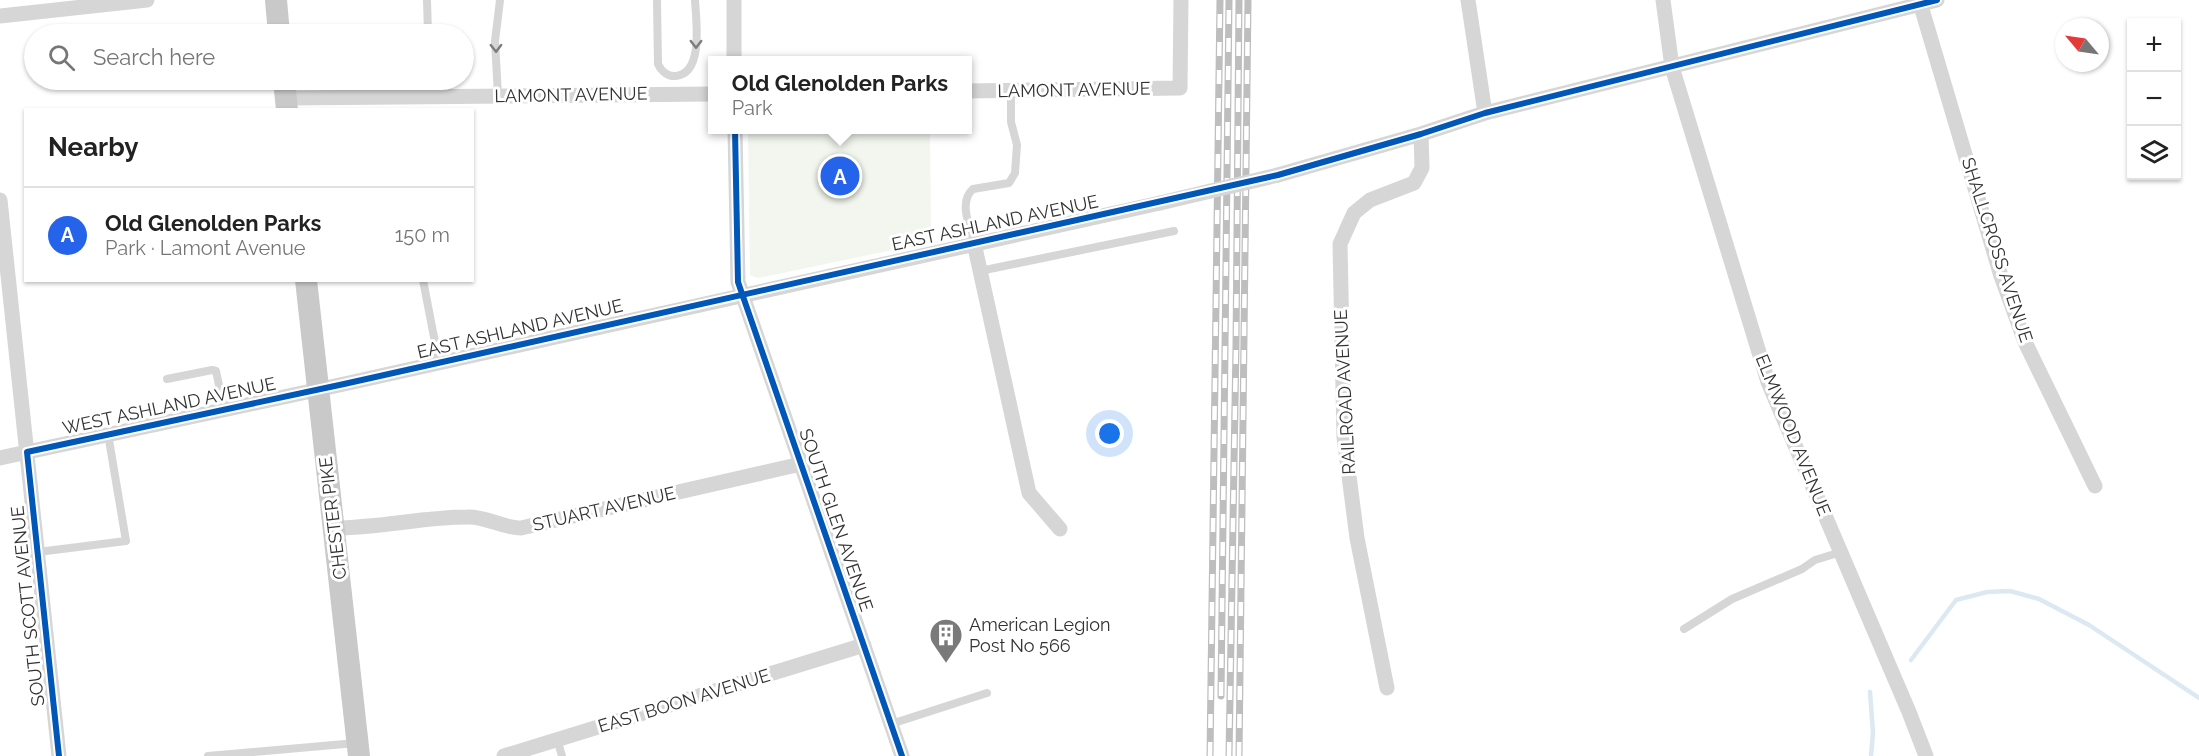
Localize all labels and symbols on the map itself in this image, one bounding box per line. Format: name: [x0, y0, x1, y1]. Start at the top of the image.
north arrow: [2055, 18, 2109, 72]
one-way arrow: [690, 40, 702, 49]
one-way arrow: [489, 44, 502, 53]
street label: LAMONT AVENUE: [997, 78, 1151, 101]
street label: LAMONT AVENUE: [494, 83, 648, 106]
pin: A: [820, 154, 860, 198]
street label: SHALLCROSS AVENUE: [1958, 155, 2037, 345]
street label: EAST ASHLAND AVENUE: [890, 190, 1100, 255]
street label: EAST ASHLAND AVENUE: [415, 295, 625, 362]
street label: RAILROAD AVENUE: [1330, 309, 1359, 475]
street label: ELMWOOD AVENUE: [1751, 351, 1835, 519]
street label: WEST ASHLAND AVENUE: [60, 373, 277, 438]
your location: [1095, 419, 1124, 448]
street label: SOUTH GLEN AVENUE: [795, 426, 878, 614]
street label: CHESTER PIKE: [315, 455, 350, 581]
street label: STUART AVENUE: [530, 482, 677, 535]
street label: SOUTH SCOTT AVENUE: [7, 505, 48, 707]
place label: American Legion Post No 566: [969, 614, 1110, 656]
building icon: American Legion Post No 566: [928, 617, 964, 664]
street label: EAST BOON AVENUE: [595, 664, 772, 737]

